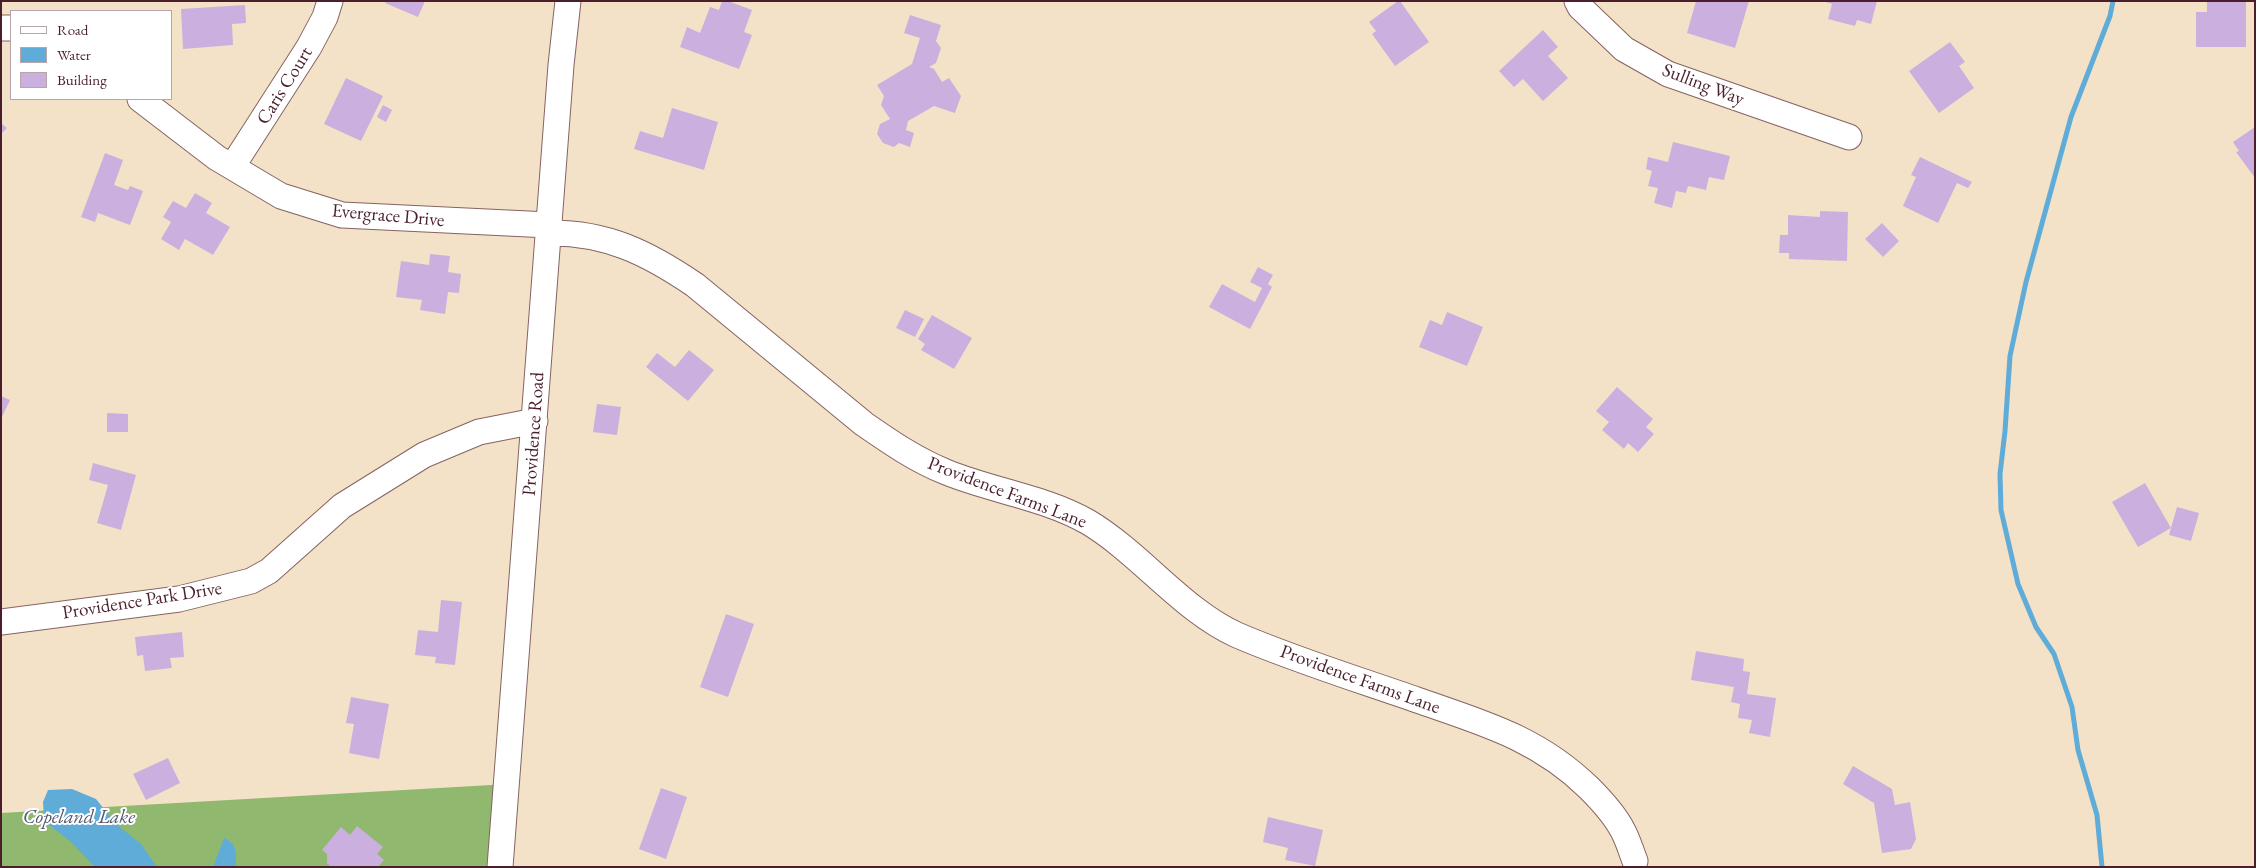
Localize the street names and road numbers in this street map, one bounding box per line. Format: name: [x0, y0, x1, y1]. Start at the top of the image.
street label: Caris Court: [252, 43, 318, 129]
street label: Sulling Way: [1659, 59, 1747, 111]
street label: Evergrace Drive: [331, 200, 445, 232]
street label: Providence Road: [518, 371, 550, 497]
street label: Providence Farms Lane: [924, 452, 1090, 534]
street label: Providence Park Drive: [61, 577, 223, 625]
street label: Providence Farms Lane: [1277, 640, 1443, 720]

